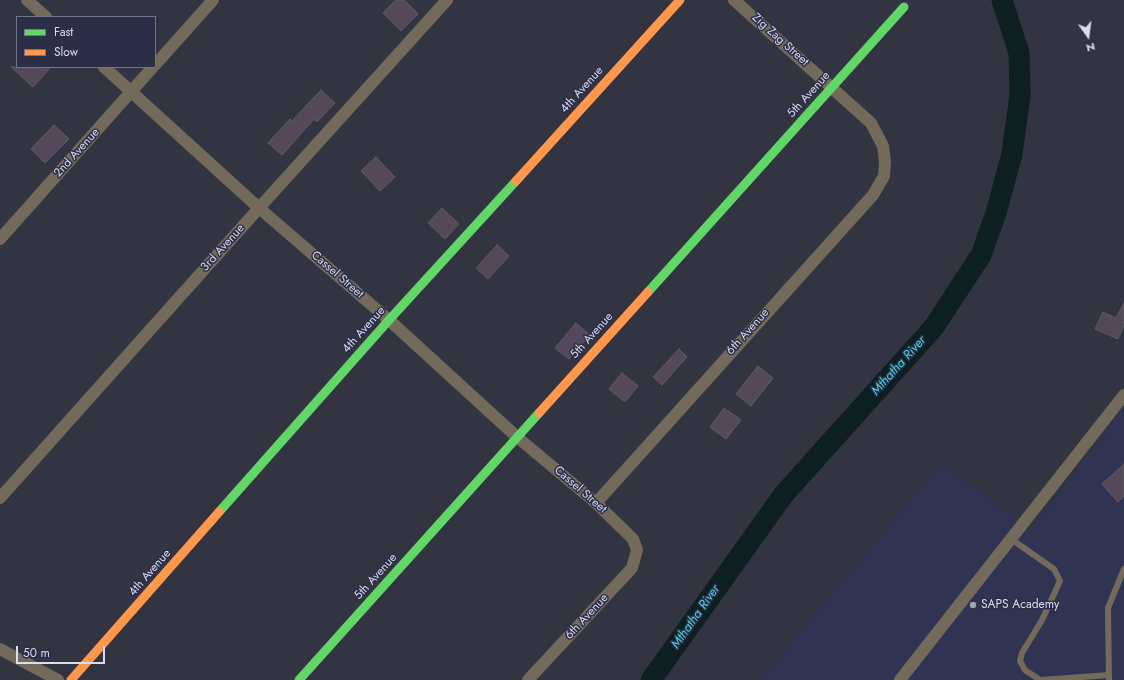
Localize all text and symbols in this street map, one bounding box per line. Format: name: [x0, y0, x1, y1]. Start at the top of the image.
street label: Zig Zag Street: [749, 11, 811, 69]
legend: [16, 16, 156, 68]
north arrow: [1068, 16, 1108, 56]
text: Fast: [54, 23, 73, 41]
text: N: [1085, 39, 1097, 56]
text: Slow: [54, 43, 78, 61]
street label: 4th Avenue: [558, 64, 606, 116]
street label: 5th Avenue: [785, 69, 833, 121]
street label: 2nd Avenue: [51, 126, 103, 180]
street label: 3rd Avenue: [198, 221, 248, 275]
street label: Cassel Street: [308, 248, 366, 302]
street label: 4th Avenue: [340, 304, 388, 356]
street label: 6th Avenue: [724, 306, 772, 358]
street label: 5th Avenue: [568, 310, 616, 362]
water label: Mthatha River: [868, 333, 930, 399]
street label: Cassel Street: [551, 463, 609, 517]
street label: 4th Avenue: [126, 547, 174, 599]
street label: 5th Avenue: [352, 551, 400, 603]
water label: Mthatha River: [668, 582, 724, 652]
street label: 6th Avenue: [562, 591, 612, 643]
place label: SAPS Academy: [981, 598, 1059, 612]
marker: SAPS Academy: [968, 600, 978, 610]
scale bar: [18, 638, 107, 664]
text: 50 m: [23, 644, 50, 662]

